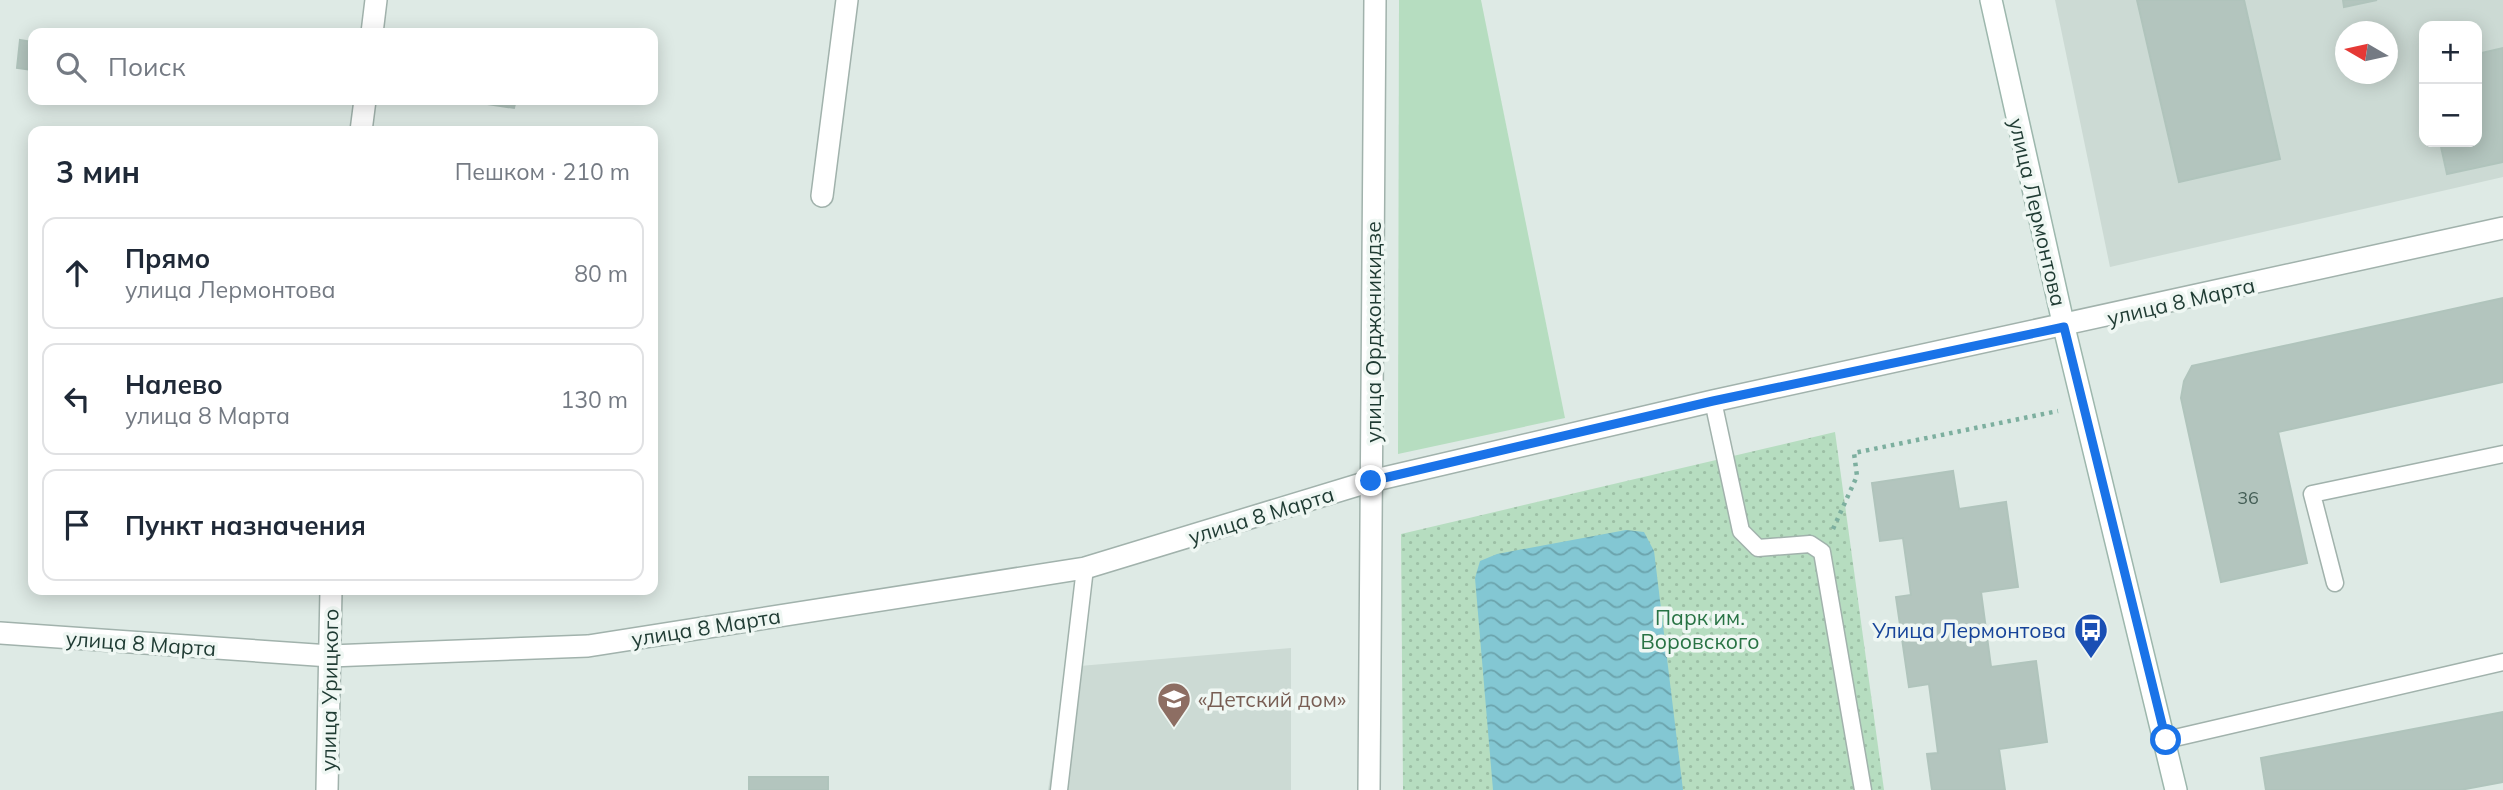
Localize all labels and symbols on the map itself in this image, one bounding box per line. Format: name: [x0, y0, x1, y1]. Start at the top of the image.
north arrow: [2335, 21, 2398, 84]
street label: улица Лермонтова: [2004, 115, 2072, 309]
street label: улица Орджоникидзе: [1360, 221, 1386, 443]
street label: улица 8 Марта: [2105, 271, 2257, 331]
route end: [1355, 465, 1386, 496]
street label: улица 8 Марта: [1185, 481, 1337, 549]
house number: 36: [2237, 486, 2259, 509]
street label: улица 8 Марта: [630, 602, 782, 652]
park label: Парк им. Воровского: [1641, 604, 1759, 654]
street label: улица Урицкого: [315, 608, 343, 772]
bus stop icon: Улица Лермонтова: [2072, 611, 2110, 660]
place label: Улица Лермонтова: [1871, 617, 2066, 643]
street label: улица 8 Марта: [65, 625, 217, 661]
school or university icon: «Детский дом»: [1155, 680, 1193, 729]
place label: «Детский дом»: [1198, 686, 1346, 712]
route start: [2150, 724, 2181, 755]

